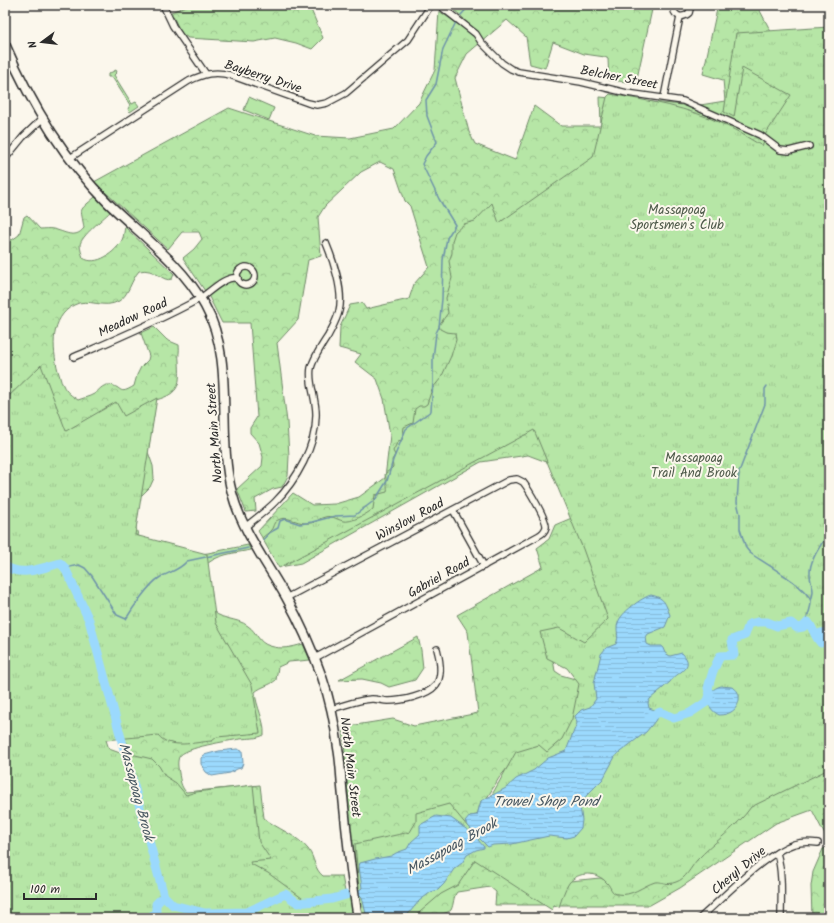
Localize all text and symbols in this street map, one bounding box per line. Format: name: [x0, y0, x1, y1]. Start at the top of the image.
north arrow: [22, 22, 62, 62]
text: N: [24, 39, 43, 50]
street label: Bayberry Drive: [222, 55, 305, 99]
street label: Belcher Street: [579, 60, 660, 96]
park label: Massapoag Sportsmen's Club: [630, 200, 724, 236]
street label: Meadow Road: [95, 293, 172, 343]
street label: North Main Street: [201, 381, 229, 484]
park label: Massapoag Trail And Brook: [651, 448, 738, 484]
street label: Winslow Road: [372, 493, 448, 547]
street label: Gabriel Road: [404, 552, 475, 604]
street label: North Main Street: [333, 716, 367, 819]
water label: Massapoag Brook: [112, 740, 160, 846]
water label: Trowel Shop Pond: [493, 791, 602, 813]
water label: Massapoag Brook: [403, 812, 504, 881]
street label: Cheryl Drive: [707, 841, 771, 900]
scale bar: [24, 875, 96, 901]
text: 100 m: [30, 880, 61, 899]

